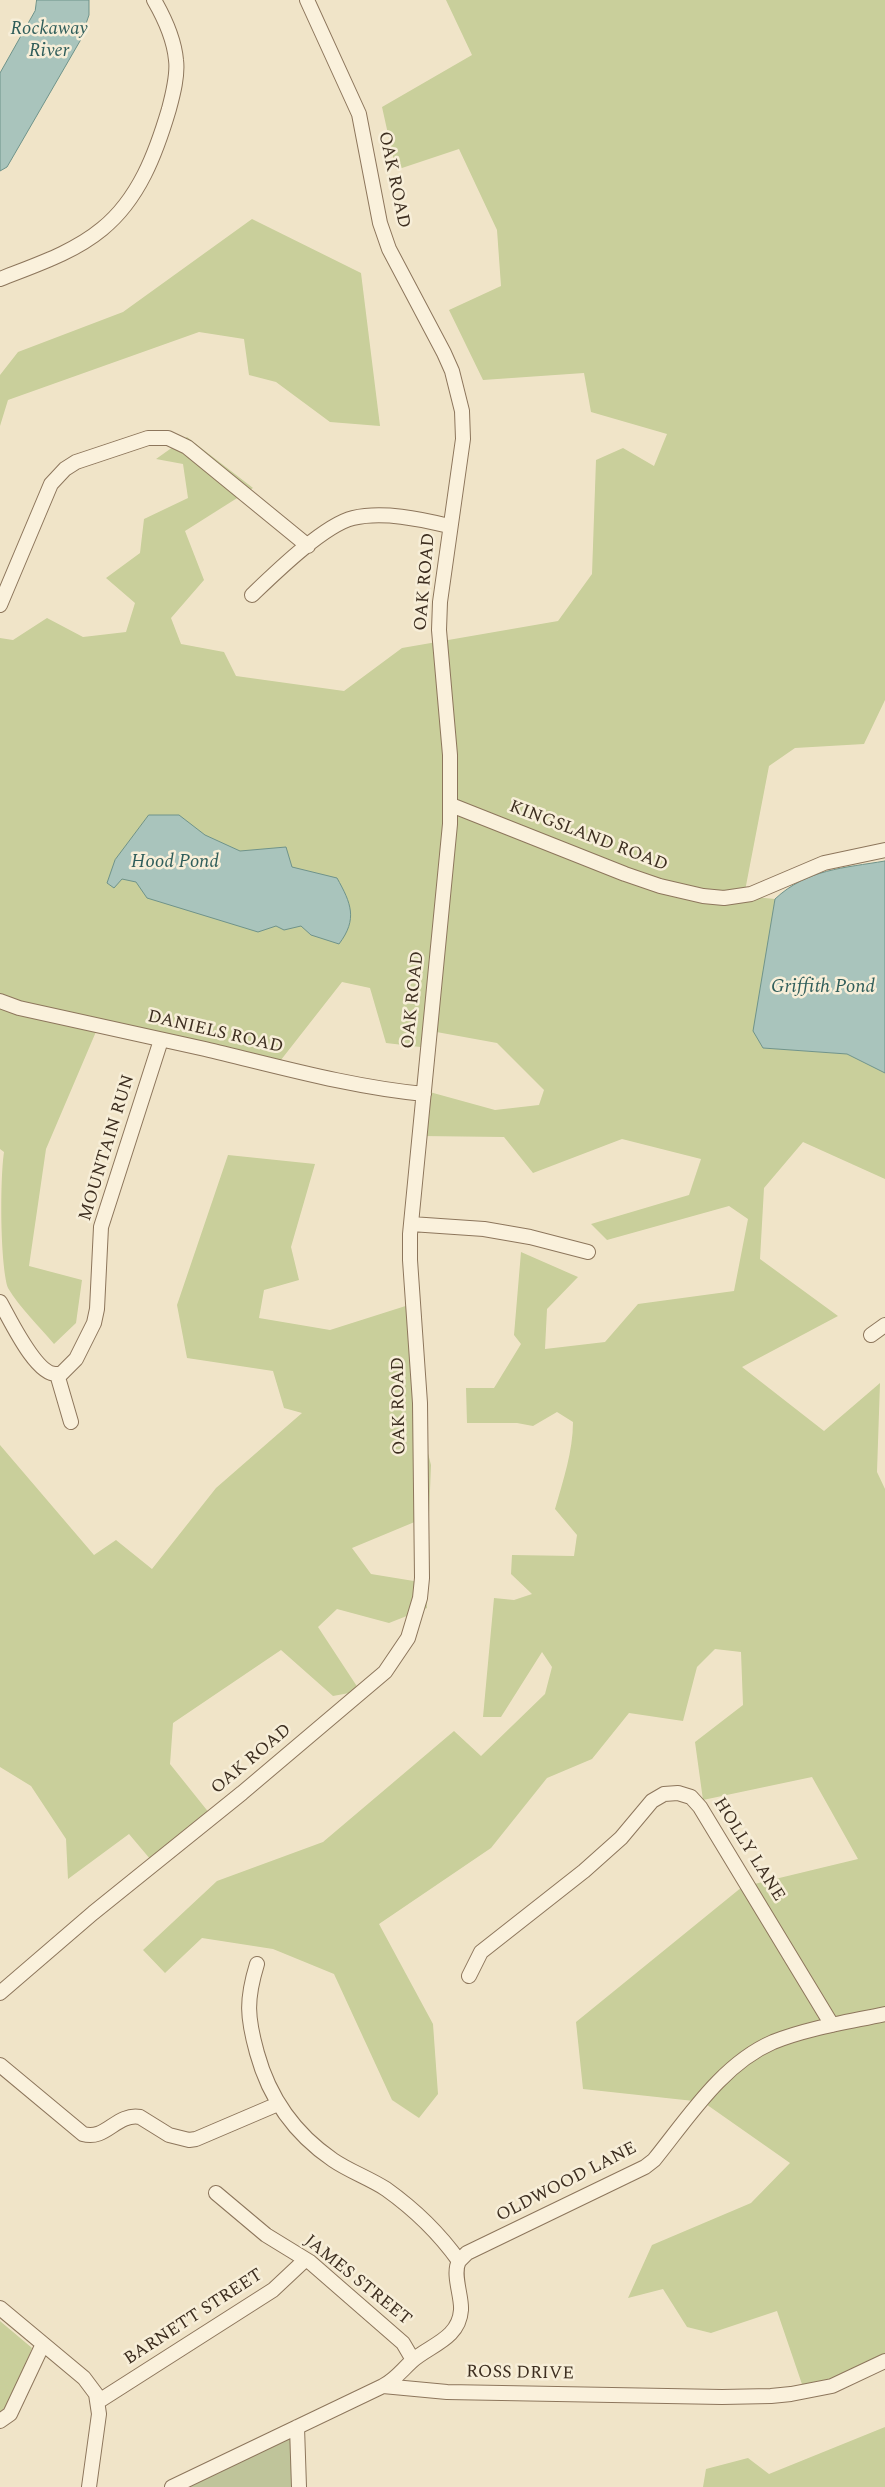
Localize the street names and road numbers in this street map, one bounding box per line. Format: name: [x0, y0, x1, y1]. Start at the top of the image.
street label: OAK ROAD: [372, 130, 414, 230]
street label: OAK ROAD: [411, 532, 441, 632]
street label: KINGSLAND ROAD: [506, 797, 670, 877]
street label: OAK ROAD: [398, 950, 430, 1050]
street label: DANIELS ROAD: [145, 1007, 285, 1059]
street label: MOUNTAIN RUN: [75, 1072, 141, 1224]
street label: OAK ROAD: [388, 1357, 412, 1455]
street label: OAK ROAD: [207, 1720, 297, 1800]
street label: HOLLY LANE: [707, 1794, 789, 1906]
street label: OLDWOOD LANE: [493, 2138, 641, 2228]
street label: JAMES STREET: [299, 2231, 415, 2331]
street label: BARNETT STREET: [121, 2265, 267, 2371]
street label: ROSS DRIVE: [466, 2362, 574, 2386]

